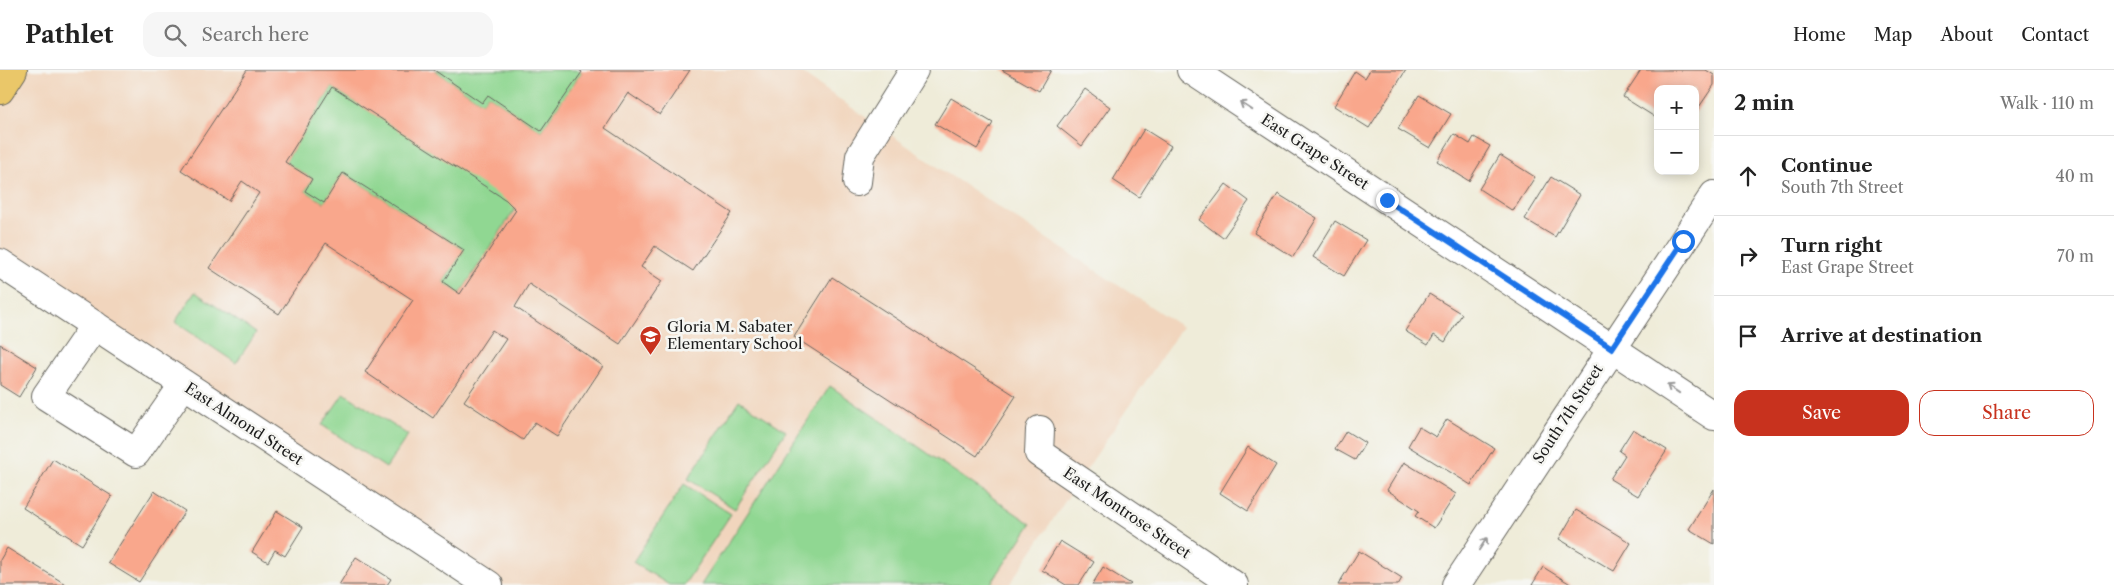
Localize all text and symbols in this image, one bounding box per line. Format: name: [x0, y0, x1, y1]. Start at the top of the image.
search box: [143, 12, 493, 57]
text: Pathlet: [25, 20, 113, 49]
icon: search: [161, 21, 189, 49]
text: Search here: [201, 23, 309, 46]
text: Home: [1793, 24, 1846, 46]
text: Map: [1874, 24, 1912, 46]
text: About: [1940, 24, 1993, 46]
text: Contact: [2021, 24, 2089, 46]
map controls: [1654, 85, 1699, 175]
button: +: [1654, 85, 1699, 130]
text: 2 min: [1734, 90, 1794, 115]
text: Walk · 110 m: [2000, 93, 2094, 113]
one-way arrow: [1239, 101, 1253, 112]
street label: East Grape Street: [1258, 110, 1373, 194]
button: −: [1654, 130, 1699, 175]
text: Continue: [1781, 154, 1873, 177]
icon: ahead: [1734, 162, 1762, 190]
text: 40 m: [2055, 166, 2094, 186]
text: South 7th Street: [1781, 177, 1903, 197]
route end: [1376, 189, 1399, 212]
route start: [1672, 230, 1695, 253]
text: Turn right: [1781, 234, 1882, 257]
icon: right: [1734, 242, 1762, 270]
text: 70 m: [2057, 246, 2094, 266]
text: East Grape Street: [1781, 257, 1914, 277]
place label: Gloria M. Sabater Elementary School: [667, 317, 803, 353]
icon: arrive: [1734, 322, 1762, 350]
school or university icon: Gloria M. Sabater Elementary School: [639, 324, 663, 355]
text: Arrive at destination: [1781, 324, 1982, 347]
street label: South 7th Street: [1528, 360, 1607, 467]
street label: East Almond Street: [182, 378, 308, 469]
one-way arrow: [1667, 384, 1681, 394]
button: Save: [1734, 390, 1909, 436]
button: Share: [1919, 390, 2094, 436]
street label: East Montrose Street: [1060, 463, 1195, 563]
one-way arrow: [1477, 537, 1488, 551]

